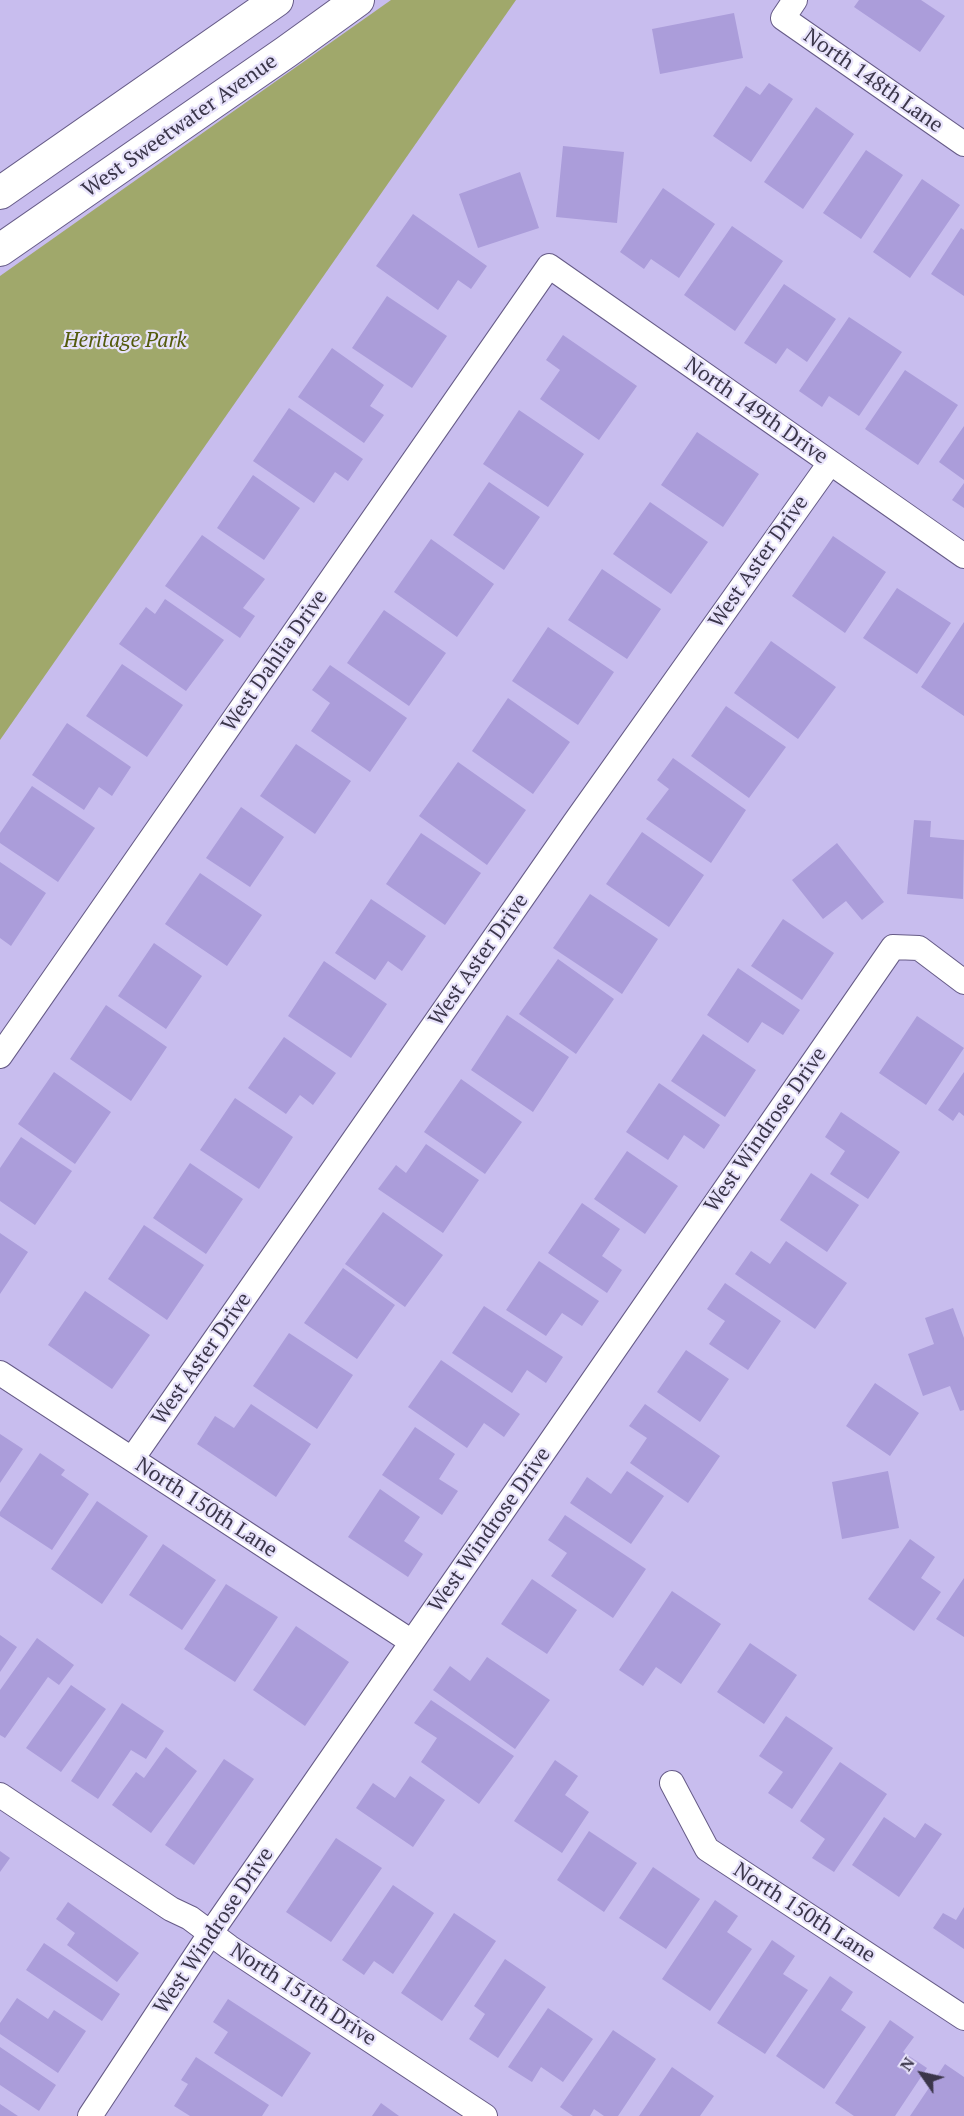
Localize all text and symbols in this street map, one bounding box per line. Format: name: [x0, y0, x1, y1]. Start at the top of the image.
street label: North 148th Lane: [799, 24, 947, 138]
street label: West Sweetwater Avenue: [78, 49, 282, 203]
park label: Heritage Park: [63, 328, 187, 354]
street label: North 149th Drive: [679, 352, 833, 470]
street label: West Aster Drive: [704, 491, 814, 633]
street label: West Dahlia Drive: [217, 585, 333, 737]
street label: West Aster Drive: [424, 889, 534, 1031]
street label: West Windrose Drive: [700, 1043, 832, 1217]
street label: West Aster Drive: [147, 1288, 257, 1430]
street label: West Windrose Drive: [424, 1443, 556, 1617]
street label: North 150th Lane: [130, 1453, 282, 1563]
street label: West Windrose Drive: [149, 1843, 279, 2019]
street label: North 150th Lane: [728, 1858, 880, 1968]
street label: North 151th Drive: [225, 1938, 381, 2052]
north arrow: [892, 2044, 952, 2104]
text: N: [895, 2053, 920, 2075]

